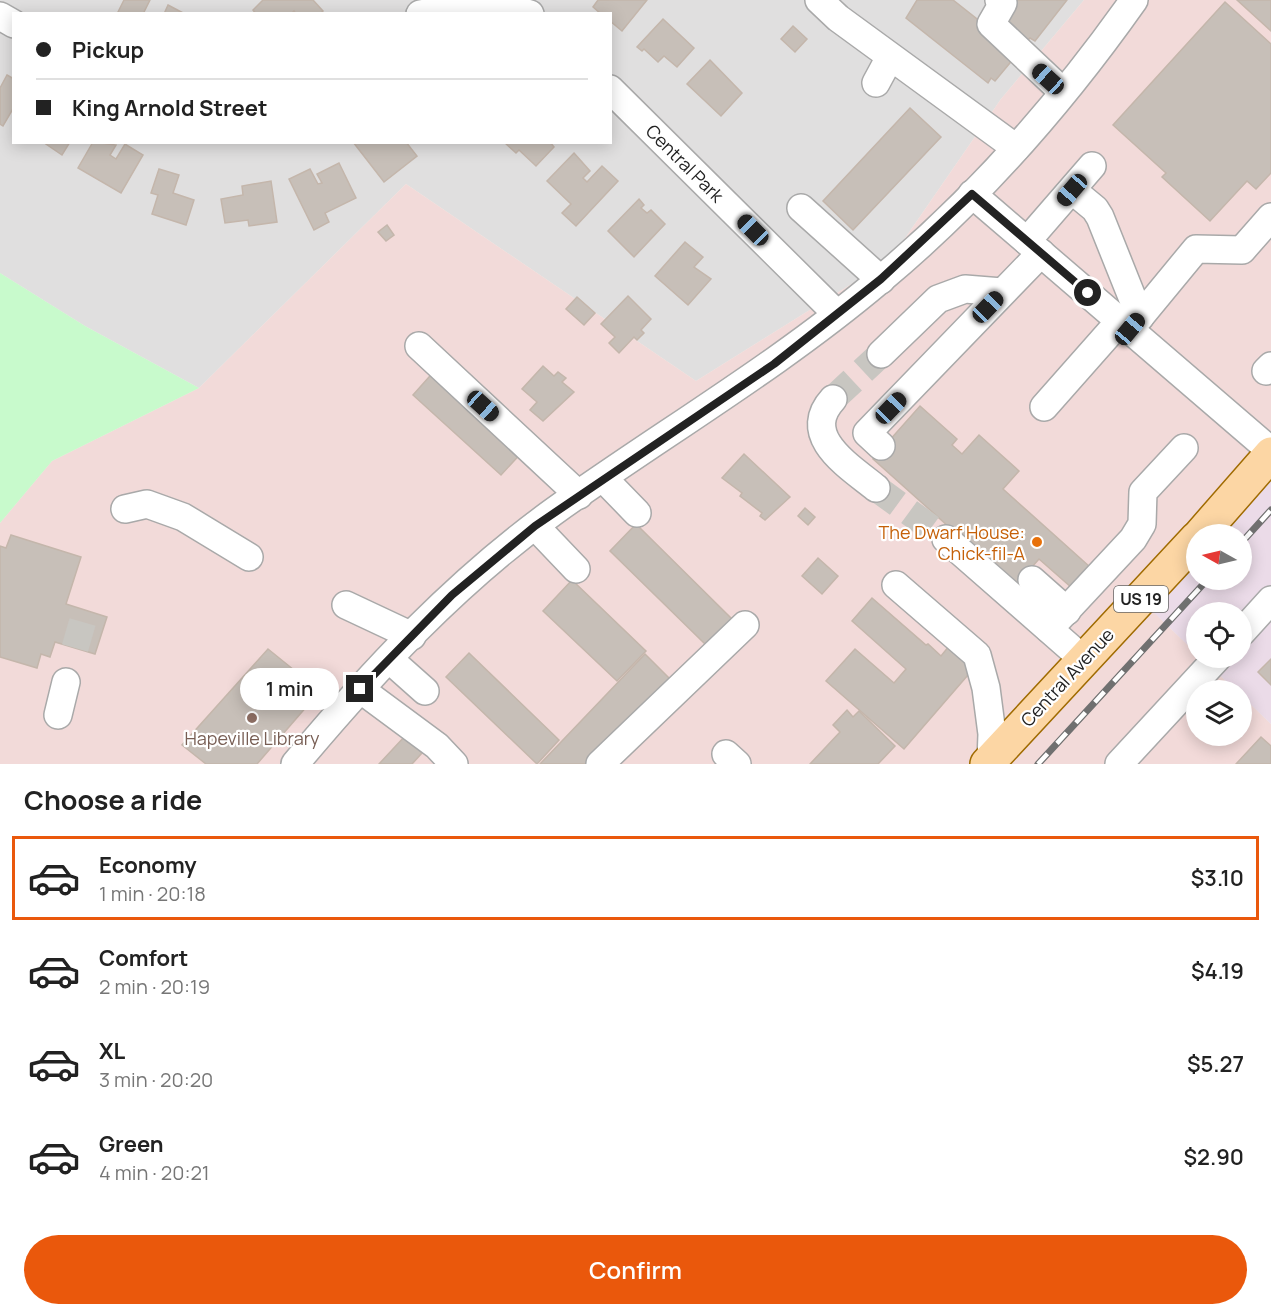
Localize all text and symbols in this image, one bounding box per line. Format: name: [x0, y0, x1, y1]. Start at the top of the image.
text: Pickup: [72, 35, 144, 65]
car: [1029, 60, 1067, 98]
text: King Arnold Street: [72, 93, 268, 123]
street label: Central Park: [641, 119, 730, 208]
car: [1053, 171, 1091, 209]
car: [734, 211, 772, 249]
route start: [1074, 279, 1101, 306]
car: [969, 288, 1007, 326]
car: [1112, 309, 1148, 349]
car: [464, 387, 502, 425]
car: [872, 389, 910, 427]
place label: The Dwarf House: Chick-fil-A: [879, 520, 1026, 565]
north arrow: [1186, 524, 1252, 590]
map controls: [1186, 524, 1252, 746]
marker: The Dwarf House: Chick-fil-A: [1030, 535, 1044, 549]
road number: US 19: [1114, 586, 1168, 612]
button: locate: [1186, 602, 1252, 668]
street label: Central Avenue: [1015, 623, 1119, 731]
callout: 1 min: [240, 668, 339, 710]
text: 1 min: [266, 675, 313, 702]
route end: [346, 675, 373, 702]
button: layers: [1186, 680, 1252, 746]
marker: Hapeville Library: [245, 711, 259, 725]
place label: Hapeville Library: [184, 726, 320, 750]
text: Choose a ride: [24, 781, 202, 818]
text: Economy: [99, 850, 197, 880]
icon: car: [27, 851, 81, 905]
text: $3.10: [1191, 863, 1244, 893]
text: 1 min · 20:18: [99, 880, 206, 907]
text: Comfort: [99, 943, 188, 973]
icon: car: [27, 944, 81, 998]
text: $4.19: [1191, 956, 1244, 986]
text: 2 min · 20:19: [99, 973, 210, 1000]
text: XL: [99, 1036, 125, 1066]
icon: car: [27, 1037, 81, 1091]
text: $5.27: [1187, 1049, 1244, 1079]
text: 3 min · 20:20: [99, 1066, 213, 1093]
text: Green: [99, 1129, 164, 1159]
icon: car: [27, 1130, 81, 1184]
text: $2.90: [1183, 1142, 1244, 1172]
text: 4 min · 20:21: [99, 1159, 210, 1186]
button: Confirm: [24, 1235, 1247, 1304]

